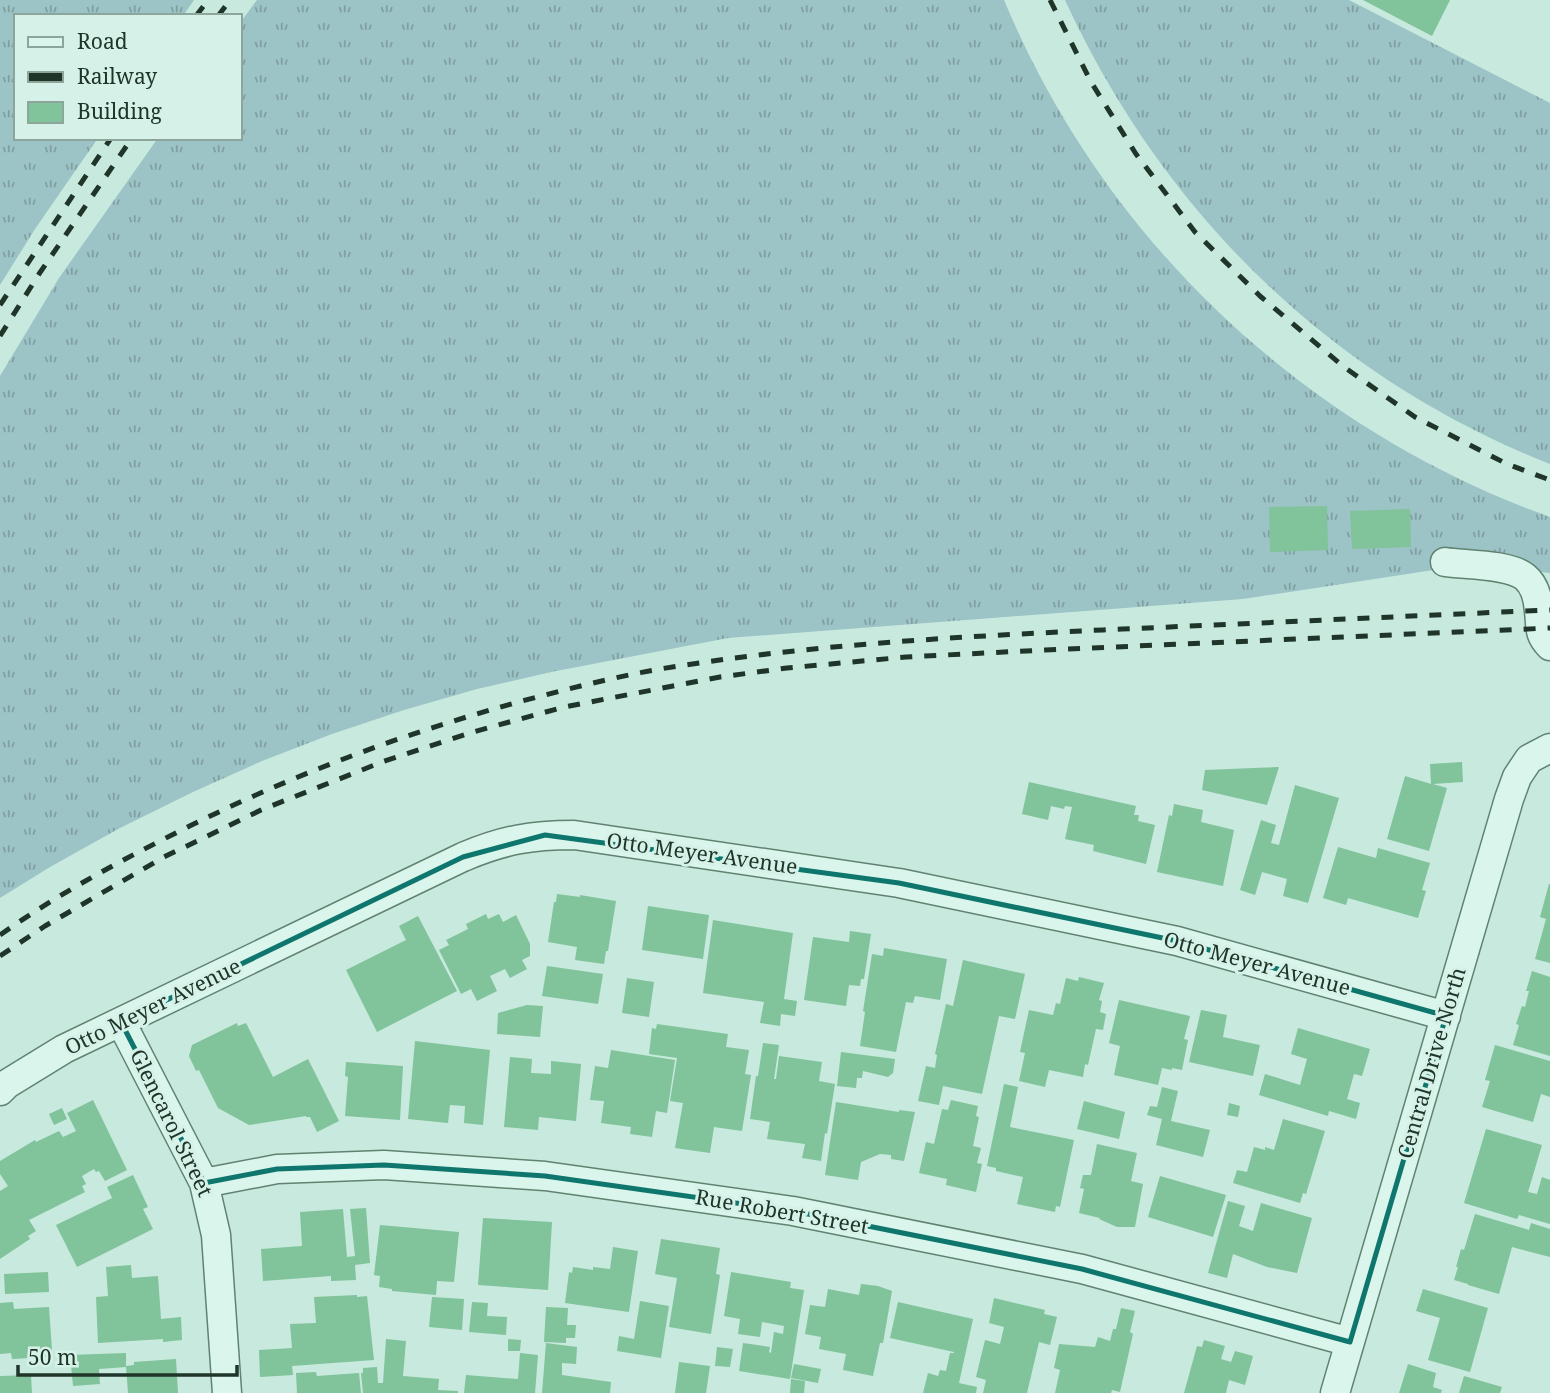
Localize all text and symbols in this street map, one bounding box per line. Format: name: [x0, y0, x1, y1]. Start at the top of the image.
legend: [14, 14, 242, 140]
text: Road: [77, 27, 128, 55]
text: Railway: [77, 62, 157, 90]
text: Building: [77, 97, 162, 125]
street label: Otto Meyer Avenue: [605, 826, 799, 880]
street label: Otto Meyer Avenue: [1161, 925, 1354, 1001]
street label: Otto Meyer Avenue: [60, 951, 245, 1061]
street label: Central Drive North: [1390, 964, 1472, 1162]
street label: Glencarol Street: [124, 1044, 220, 1201]
street label: Rue Robert Street: [694, 1182, 871, 1240]
scale bar: [18, 1334, 236, 1378]
text: 50 m: [28, 1343, 77, 1371]

